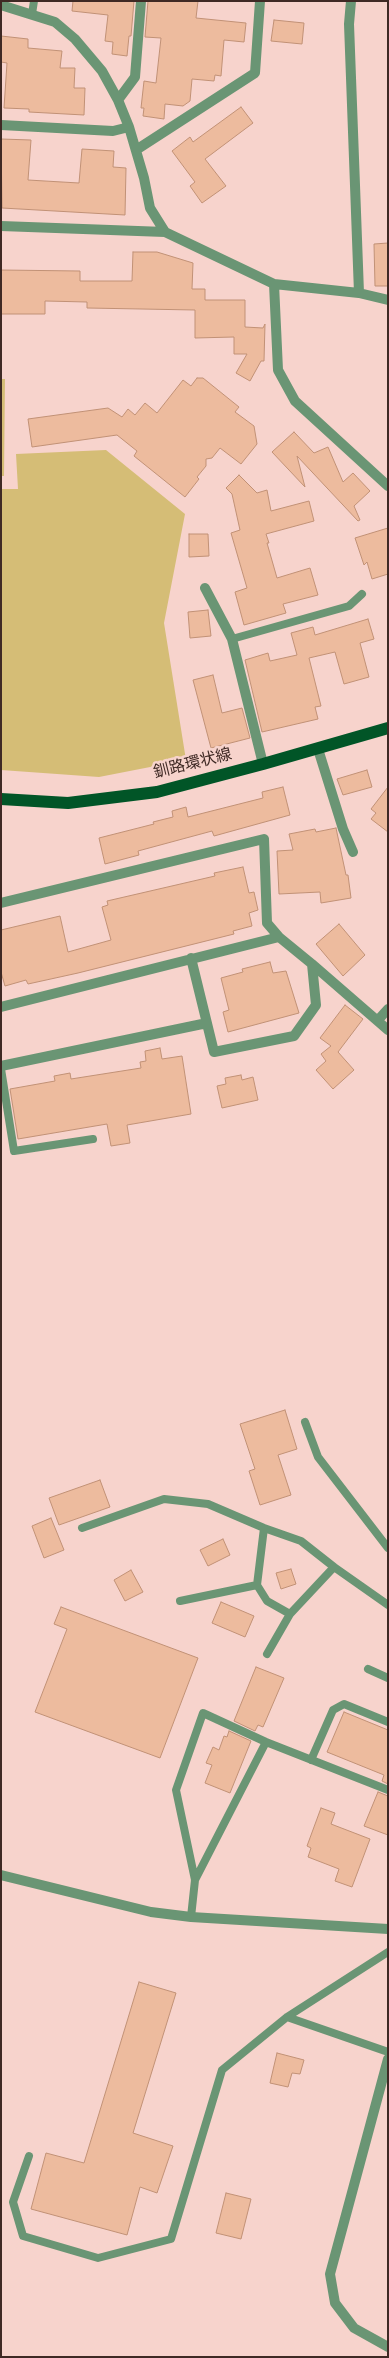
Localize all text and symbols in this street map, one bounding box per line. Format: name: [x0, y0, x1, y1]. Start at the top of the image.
street label: 釧路環状線: [152, 746, 234, 784]

